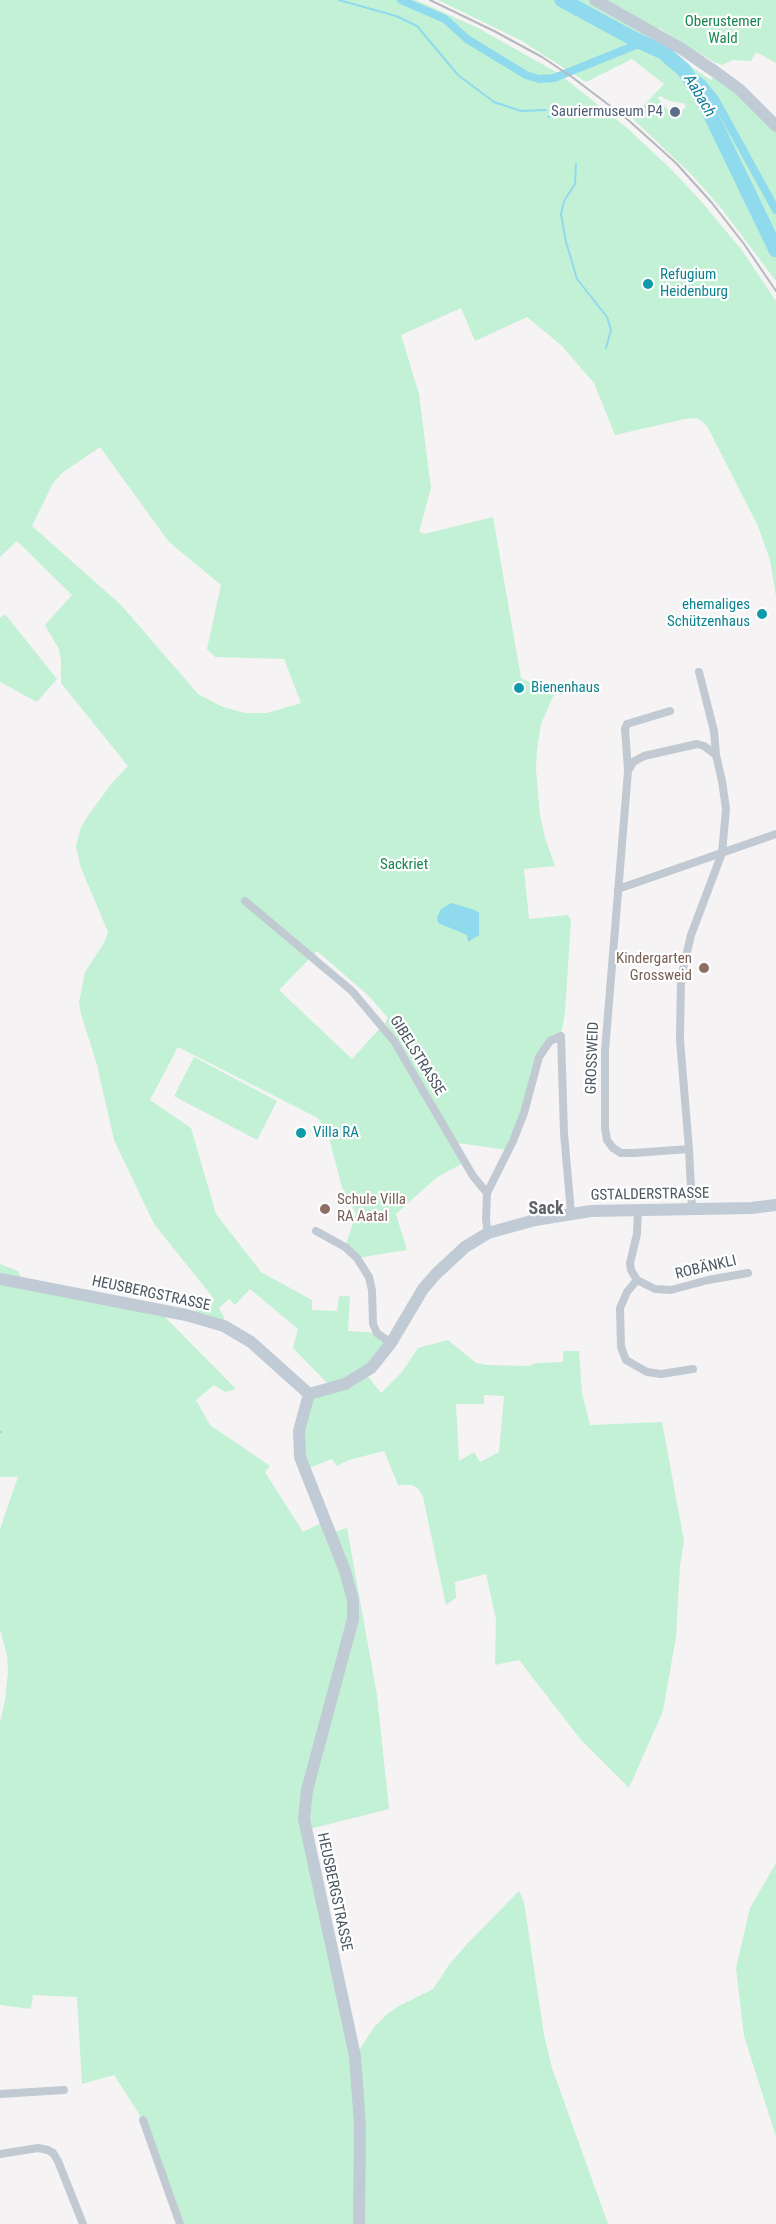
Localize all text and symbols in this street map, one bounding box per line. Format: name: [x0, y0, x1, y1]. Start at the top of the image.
park label: Oberustemer Wald: [685, 13, 761, 48]
water label: Aabach: [679, 71, 719, 121]
place label: Sauriermuseum P4: [551, 103, 663, 121]
marker: Sauriermuseum P4: [668, 105, 682, 119]
place label: Refugium Heidenburg: [660, 266, 728, 301]
marker: Refugium Heidenburg: [641, 277, 655, 291]
place label: ehemaliges Schützenhaus: [667, 596, 750, 631]
marker: ehemaliges Schützenhaus: [755, 607, 769, 621]
place label: Bienenhaus: [531, 679, 600, 697]
marker: Bienenhaus: [512, 681, 526, 695]
park label: Sackriet: [380, 856, 428, 874]
place label: Kindergarten Grossweid: [616, 950, 692, 985]
marker: Kindergarten Grossweid: [697, 961, 711, 975]
street label: GIBELSTRASSE: [385, 1013, 449, 1099]
street label: GROSSWEID: [583, 1021, 603, 1095]
place label: Villa RA: [313, 1124, 359, 1142]
marker: Villa RA: [294, 1126, 308, 1140]
street label: GSTALDERSTRASSE: [590, 1185, 710, 1205]
place label: Schule Villa RA Aatal: [337, 1191, 406, 1226]
district label: Sack: [528, 1198, 564, 1220]
marker: Schule Villa RA Aatal: [318, 1202, 332, 1216]
street label: ROBÄNKLI: [674, 1252, 738, 1284]
street label: HEUSBERGSTRASSE: [90, 1273, 212, 1315]
street label: HEUSBERGSTRASSE: [313, 1831, 355, 1953]

